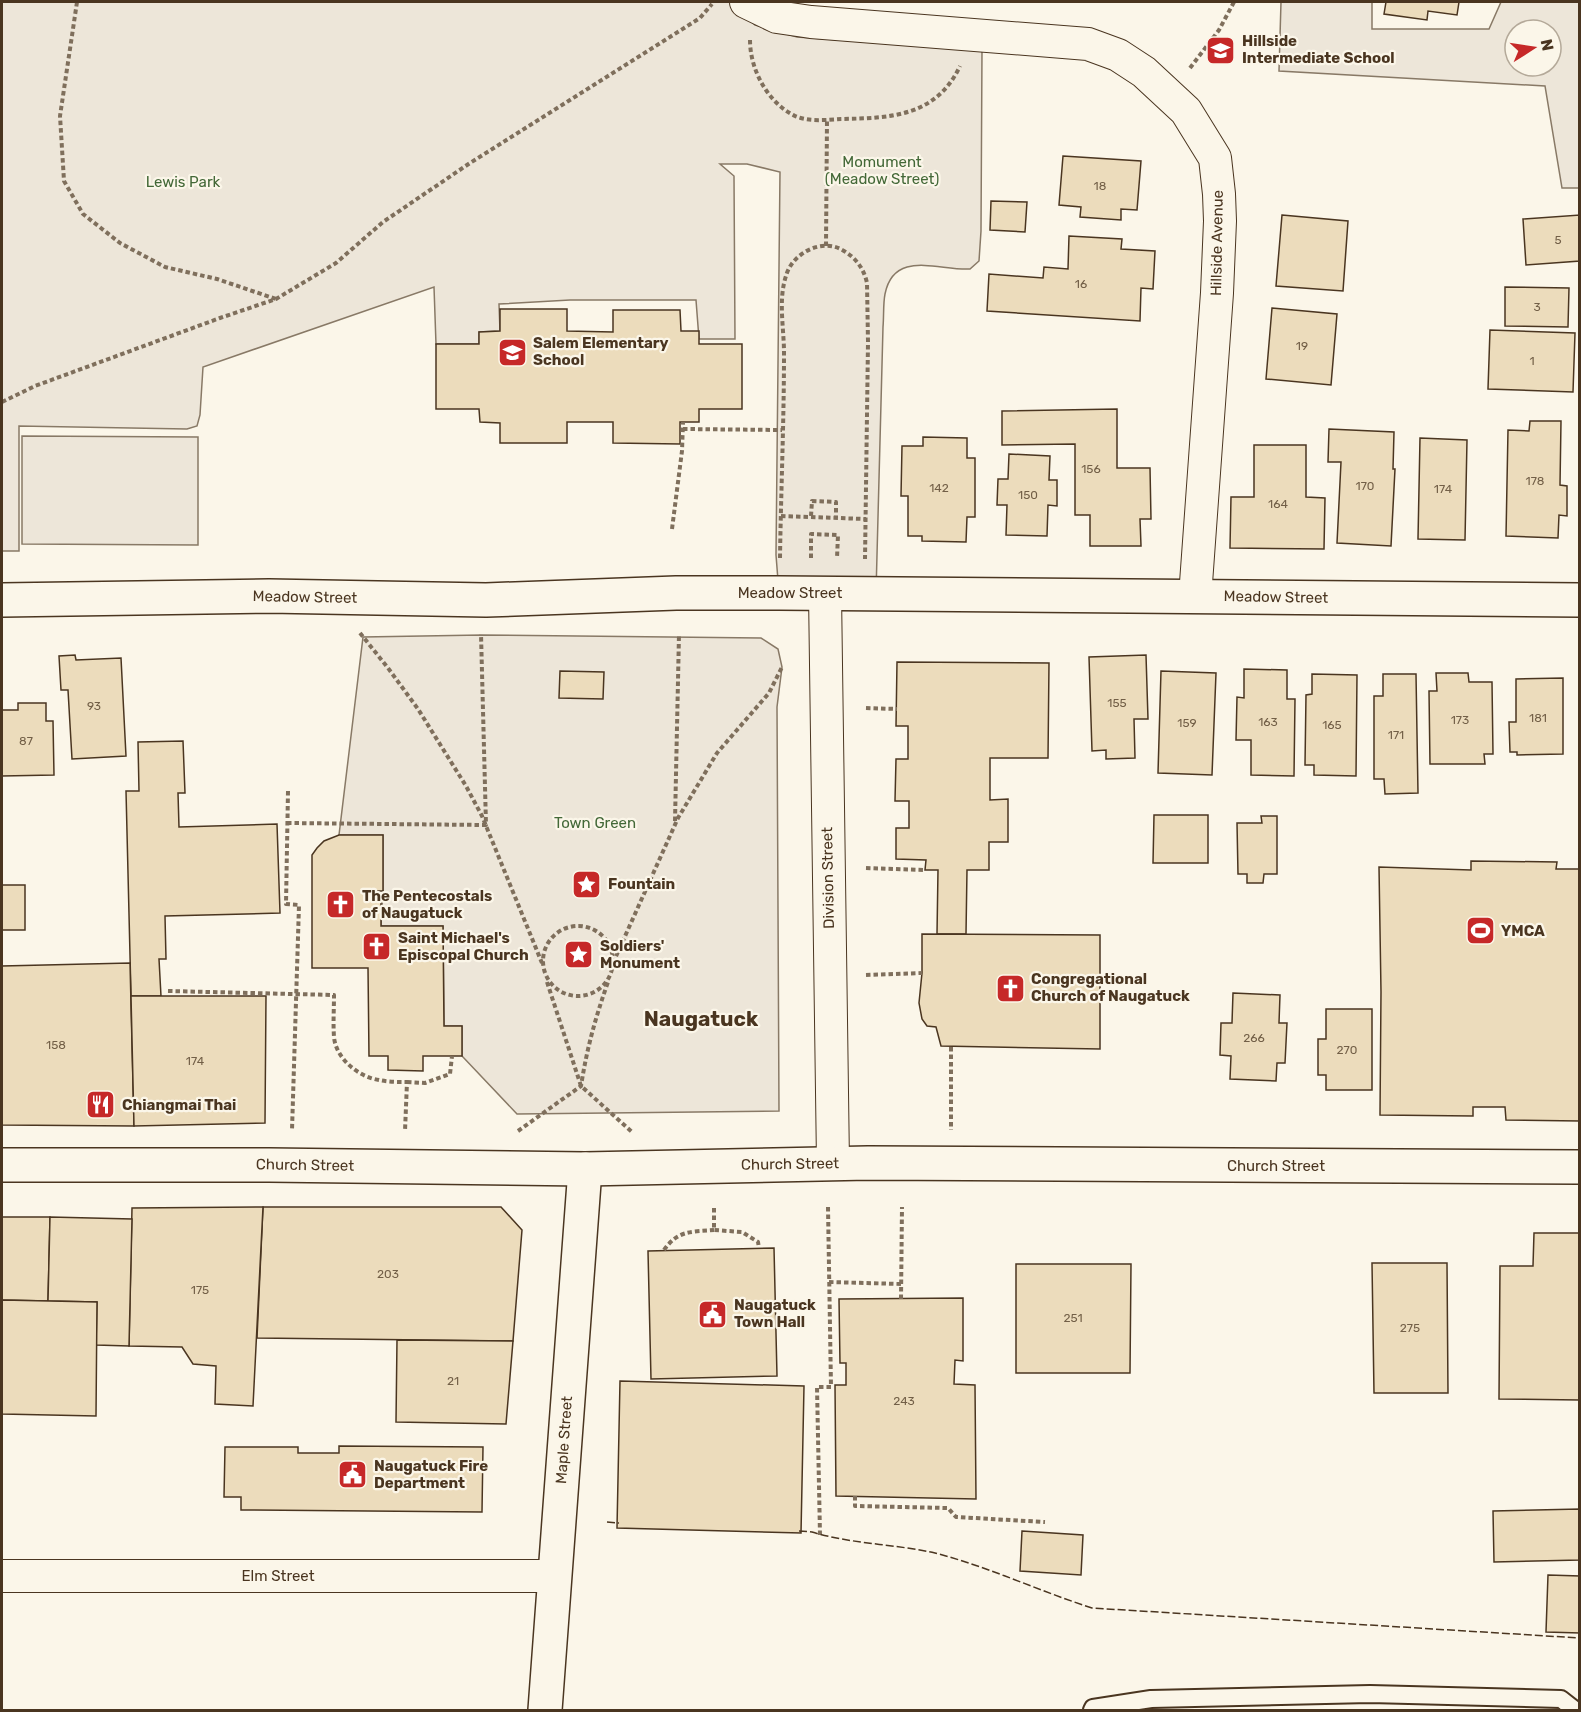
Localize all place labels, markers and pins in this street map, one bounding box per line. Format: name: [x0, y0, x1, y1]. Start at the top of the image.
place label: Hillside Intermediate School: [1242, 32, 1395, 67]
school or university icon: Hillside Intermediate School: [1205, 34, 1237, 66]
place label: Salem Elementary School: [533, 334, 669, 369]
school or university icon: Salem Elementary School: [496, 336, 528, 368]
place icon: Fountain: [571, 868, 603, 900]
place label: Fountain: [608, 875, 675, 893]
place label: The Pentecostals of Naugatuck: [362, 887, 492, 922]
church icon: The Pentecostals of Naugatuck: [325, 889, 357, 921]
sports icon: YMCA: [1464, 915, 1496, 947]
place label: YMCA: [1501, 922, 1545, 940]
place label: Saint Michael's Episcopal Church: [398, 929, 529, 964]
church icon: Saint Michael's Episcopal Church: [361, 931, 393, 963]
place label: Soldiers' Monument: [600, 937, 680, 972]
place icon: Soldiers' Monument: [563, 939, 595, 971]
place label: Congregational Church of Naugatuck: [1031, 970, 1190, 1005]
church icon: Congregational Church of Naugatuck: [994, 972, 1026, 1004]
restaurant icon: Chiangmai Thai: [85, 1089, 117, 1121]
place label: Chiangmai Thai: [122, 1096, 236, 1114]
place label: Naugatuck Town Hall: [734, 1296, 816, 1331]
public building icon: Naugatuck Town Hall: [697, 1298, 729, 1330]
place label: Naugatuck Fire Department: [374, 1457, 488, 1492]
public building icon: Naugatuck Fire Department: [337, 1459, 369, 1491]

